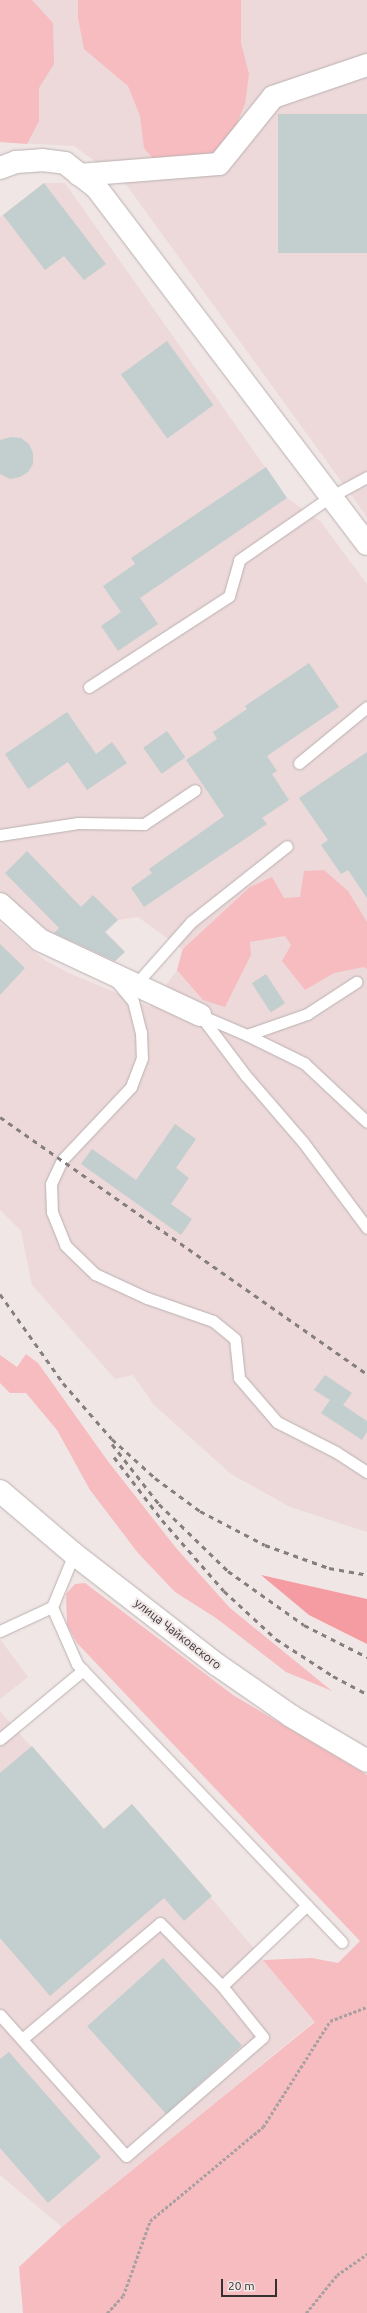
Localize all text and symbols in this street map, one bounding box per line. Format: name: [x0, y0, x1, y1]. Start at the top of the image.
street label: улица Чайковского: [132, 1596, 224, 1672]
scale bar: [223, 2271, 279, 2297]
text: 20 m: [228, 2279, 255, 2292]

